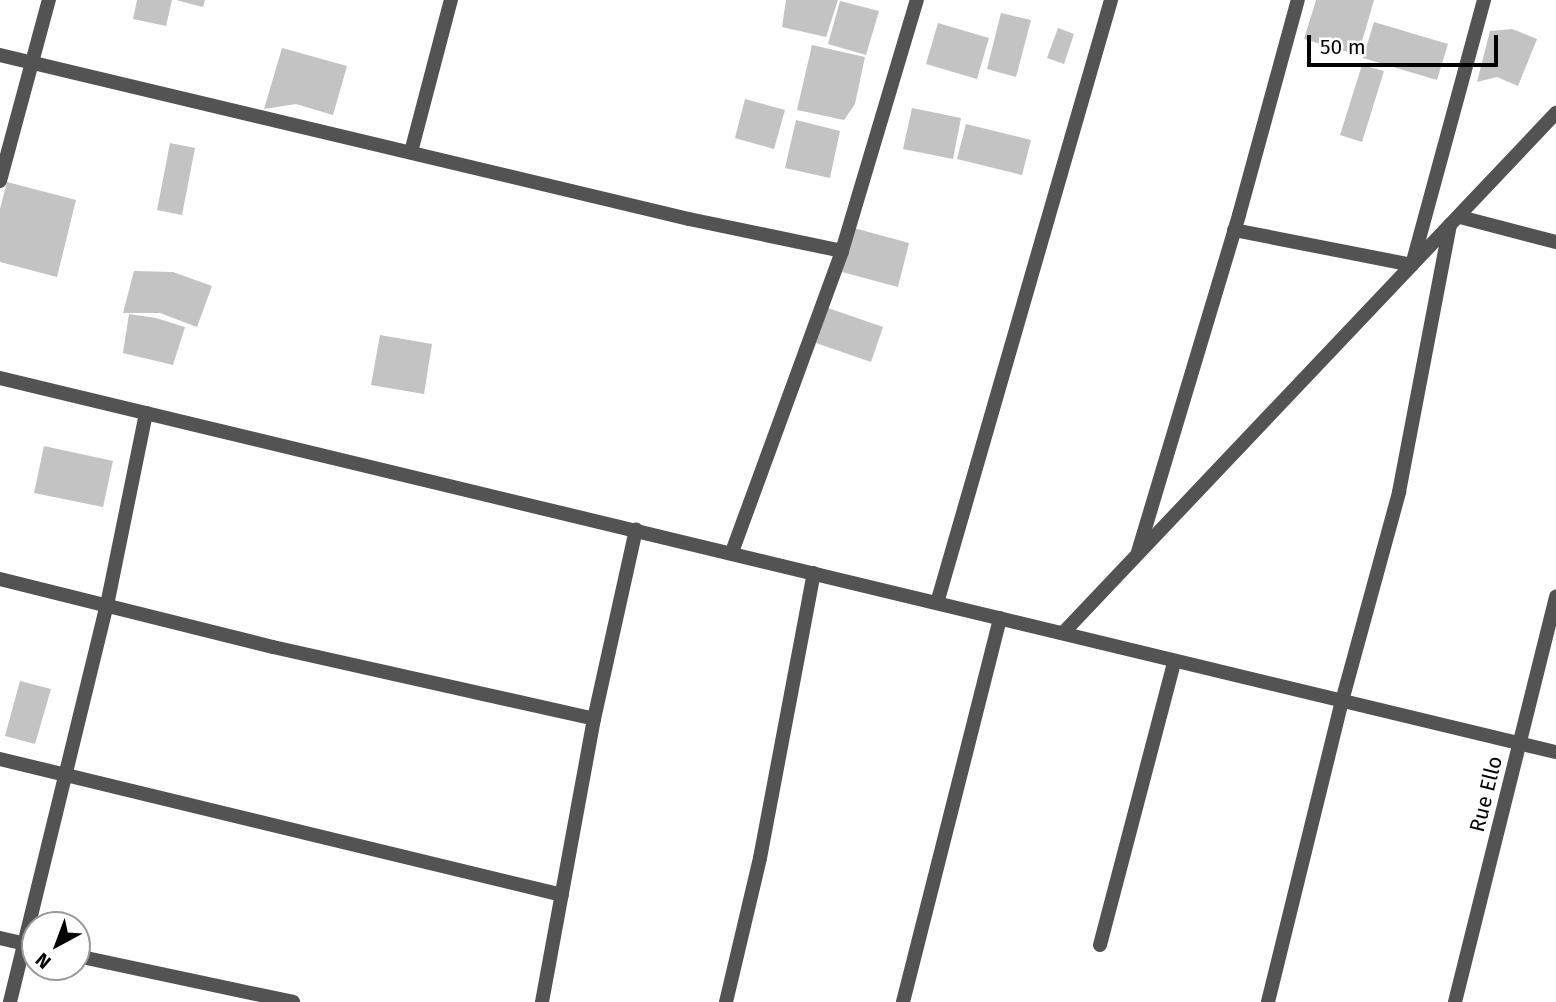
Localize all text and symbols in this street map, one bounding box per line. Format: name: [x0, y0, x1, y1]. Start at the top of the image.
scale bar: [1311, 21, 1502, 65]
text: 50 m: [1320, 34, 1366, 60]
street label: Rue Ello: [1464, 753, 1508, 835]
north arrow: [21, 911, 91, 981]
text: N: [31, 948, 56, 974]

